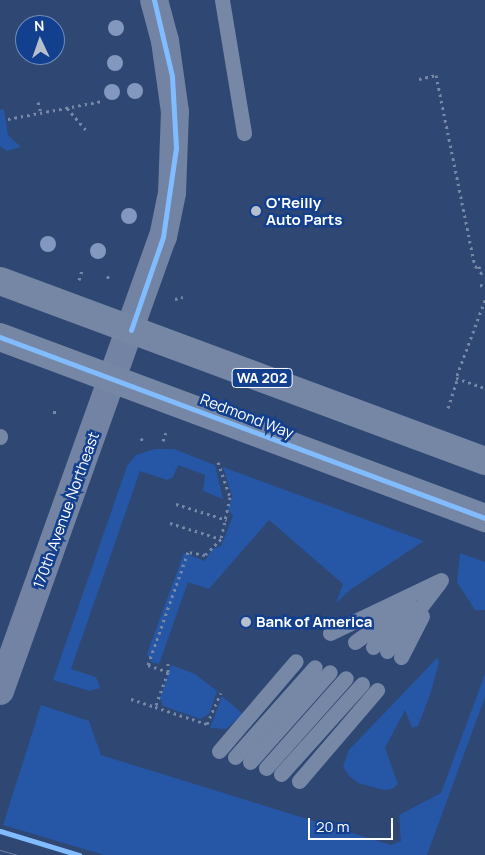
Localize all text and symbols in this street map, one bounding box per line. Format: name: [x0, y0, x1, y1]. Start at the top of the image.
north arrow: [15, 15, 65, 65]
text: N: [34, 16, 45, 35]
place label: O'Reilly Auto Parts: [266, 193, 342, 228]
marker: O'Reilly Auto Parts: [250, 205, 262, 217]
road number: WA 202: [231, 366, 293, 389]
street label: Redmond Way: [198, 390, 296, 442]
street label: 170th Avenue Northeast: [29, 429, 103, 591]
place label: Bank of America: [256, 613, 372, 631]
marker: Bank of America: [240, 616, 252, 628]
scale bar: [310, 808, 395, 840]
text: 20 m: [316, 816, 349, 837]

